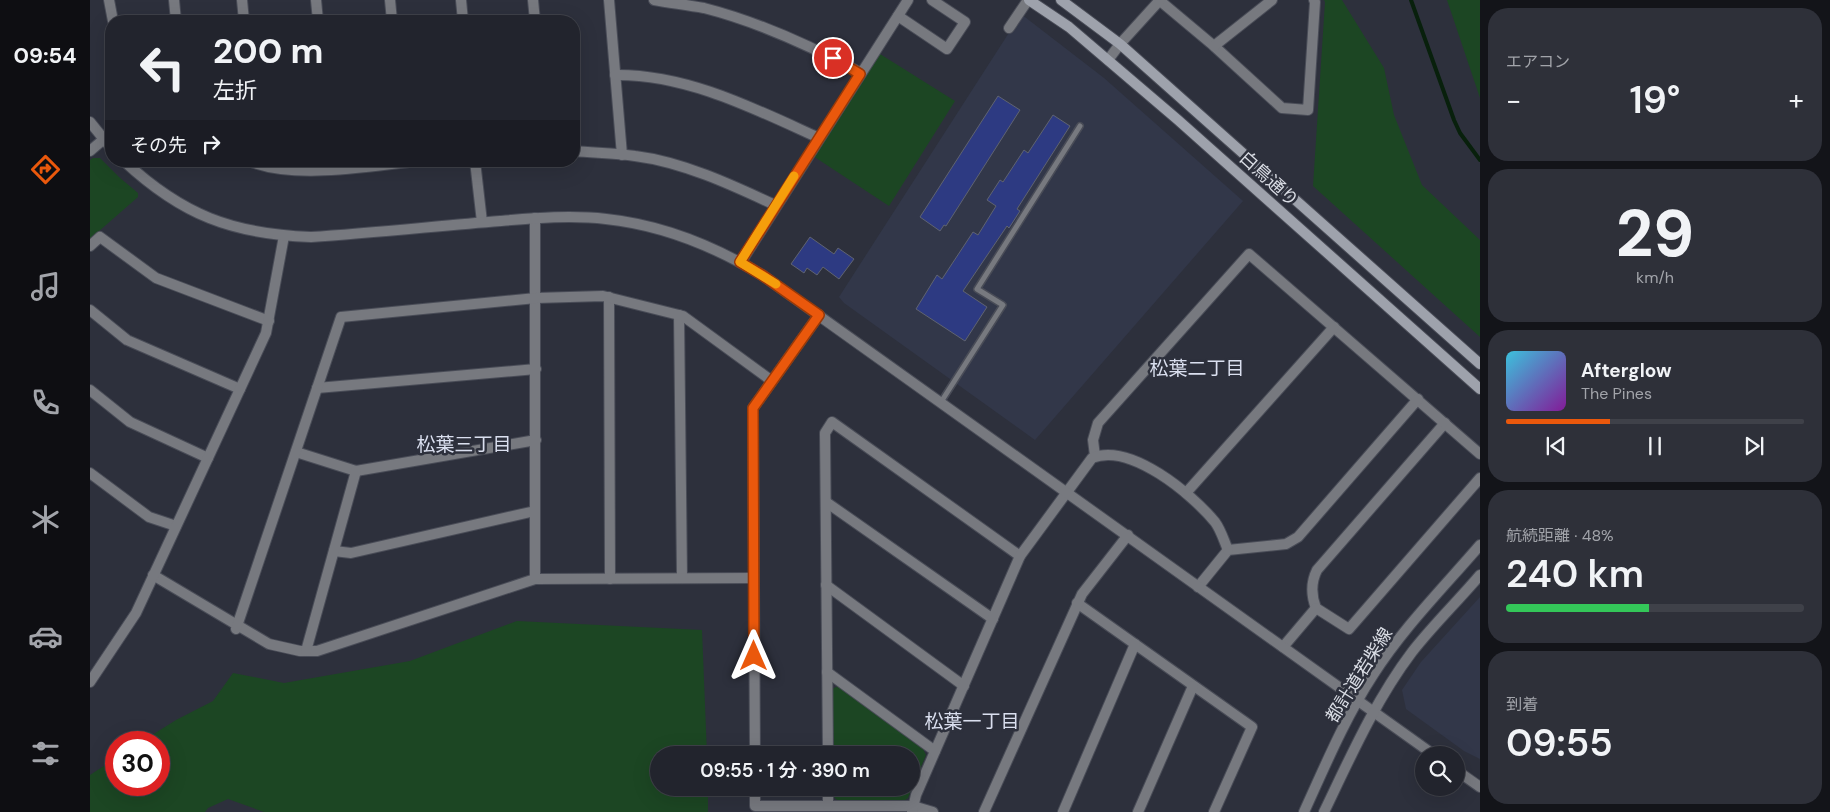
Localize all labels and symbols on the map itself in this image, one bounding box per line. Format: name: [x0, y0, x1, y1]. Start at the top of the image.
pin: [812, 37, 854, 79]
street label: 白鳥通り: [1234, 146, 1304, 212]
district label: 松葉二丁目: [1149, 356, 1245, 381]
district label: 松葉三丁目: [416, 432, 512, 457]
street label: 都計道若柴線: [1320, 623, 1398, 727]
position arrow: [727, 629, 779, 681]
district label: 松葉一丁目: [924, 709, 1020, 734]
speed limit sign: 30: [105, 731, 170, 796]

